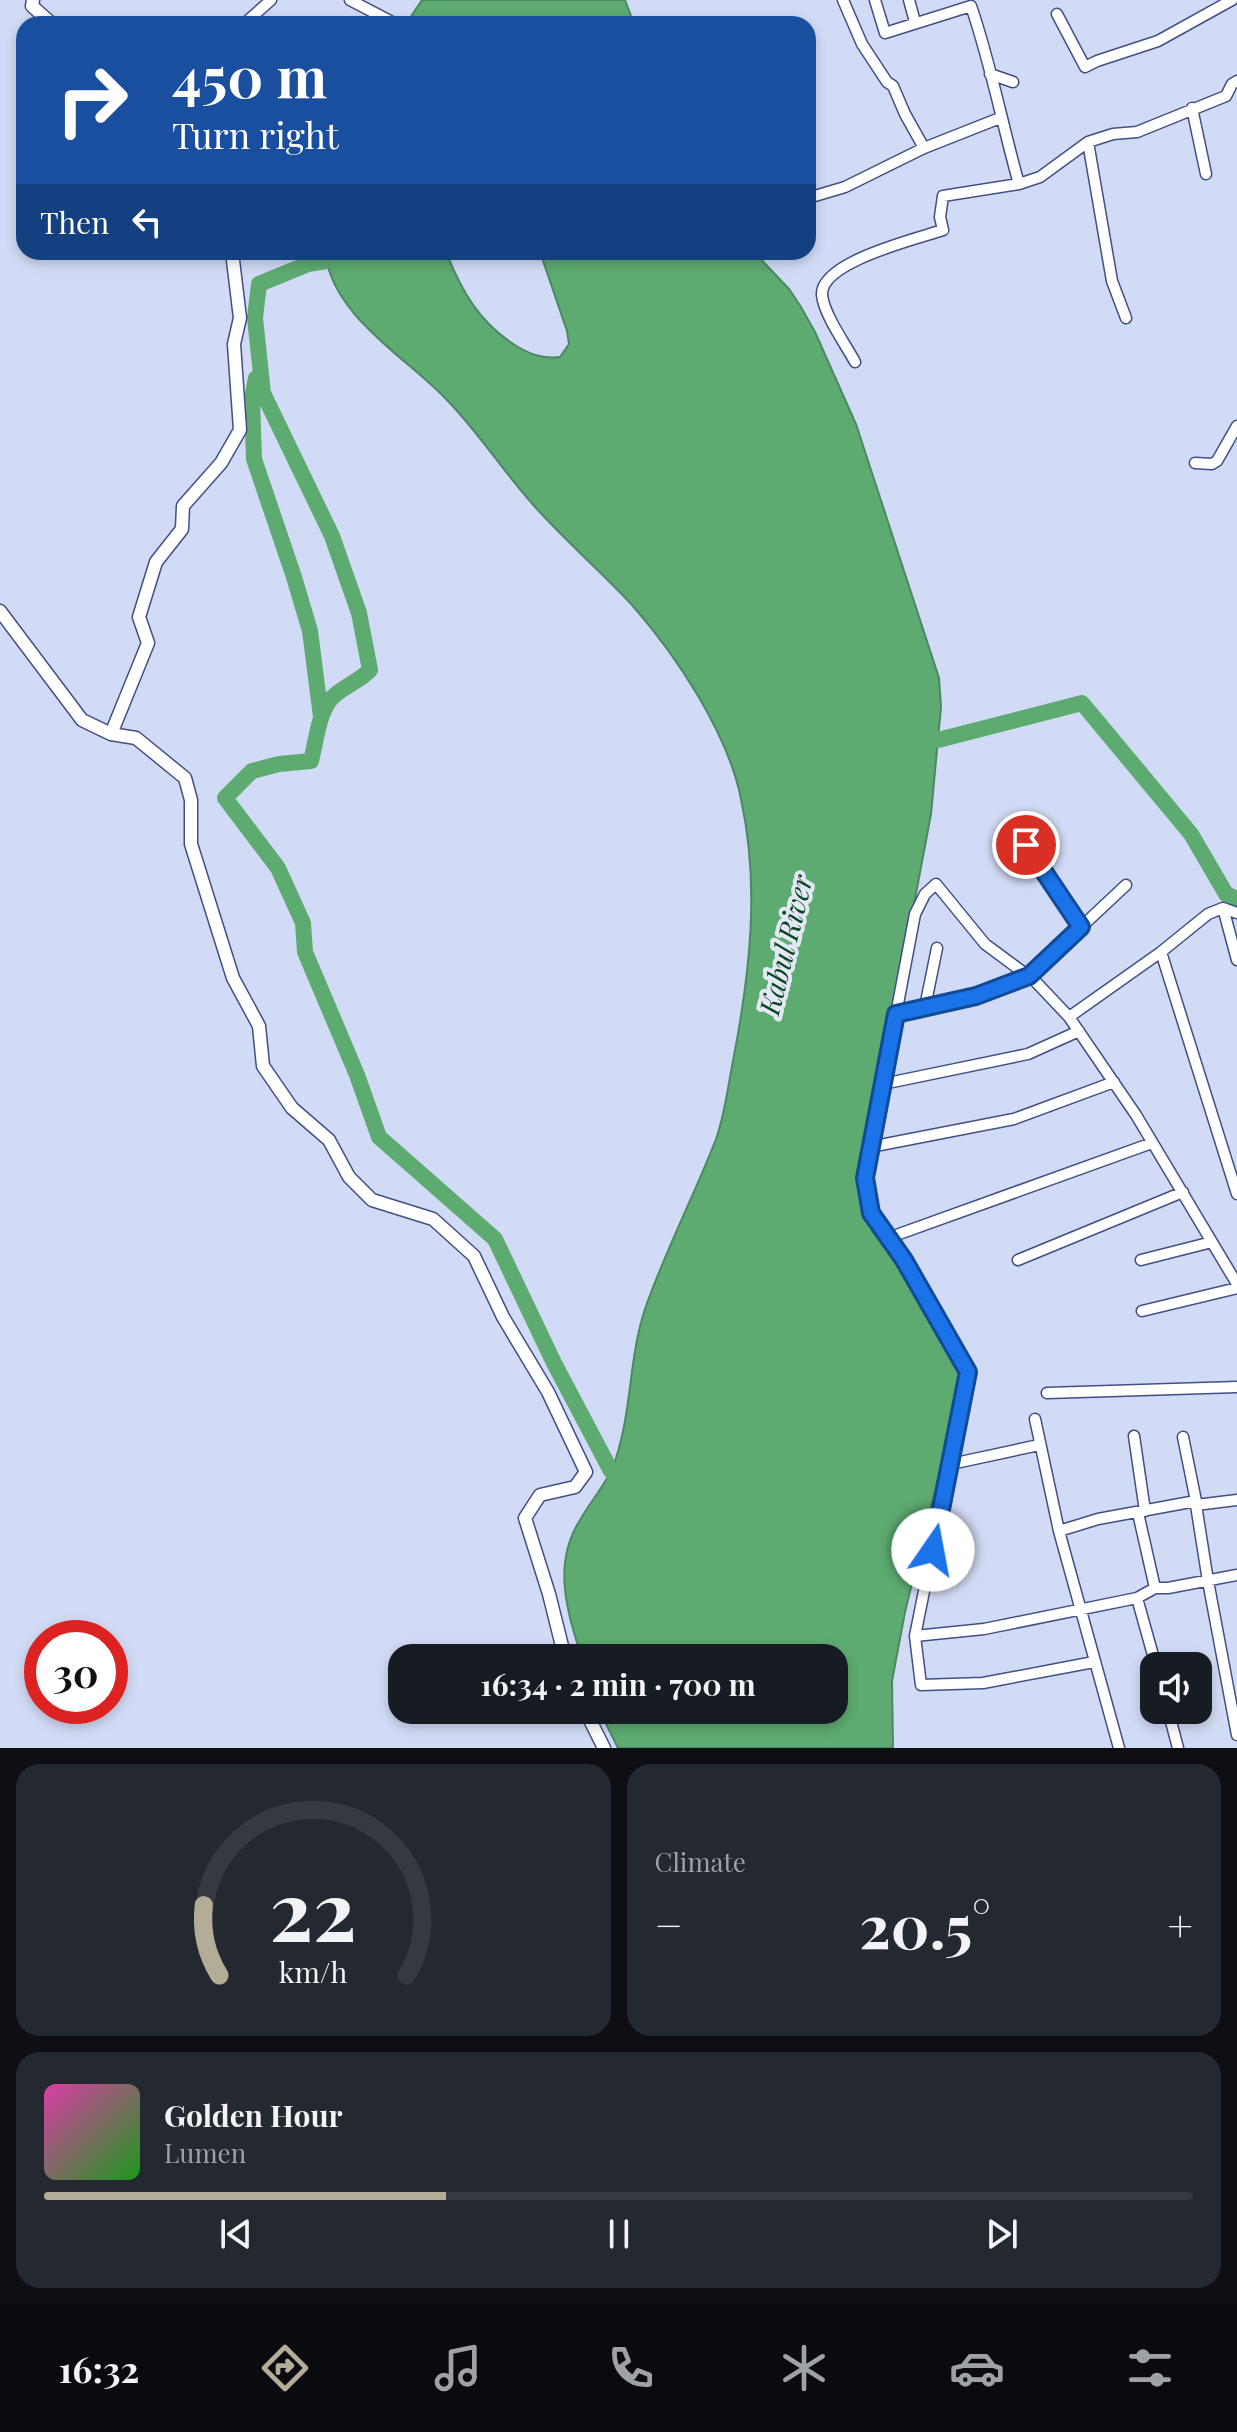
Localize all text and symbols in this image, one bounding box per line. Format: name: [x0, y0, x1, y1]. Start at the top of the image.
text: 450 m: [172, 38, 327, 113]
icon: right: [40, 48, 144, 152]
text: Turn right: [172, 110, 339, 158]
icon: left: [125, 200, 169, 244]
text: Then: [40, 202, 109, 242]
pin: [992, 811, 1060, 879]
icon: arrive: [1004, 823, 1048, 867]
water label: Kabul River: [749, 870, 820, 1019]
position arrow: [891, 1508, 975, 1592]
speed limit sign: 30: [24, 1620, 128, 1724]
map controls: [1140, 1652, 1212, 1724]
button: sound: [1140, 1652, 1212, 1724]
text: 16:34 · 2 min · 700 m: [480, 1664, 756, 1704]
text: Climate: [655, 1844, 746, 1879]
text: 22: [270, 1852, 357, 1963]
text: 20.5°: [859, 1884, 991, 1964]
text: −: [655, 1894, 683, 1953]
text: +: [1167, 1894, 1193, 1953]
text: km/h: [279, 1952, 348, 1990]
text: Golden Hour: [164, 2095, 343, 2135]
text: Lumen: [164, 2135, 246, 2170]
icon: previous: [214, 2212, 258, 2256]
icon: pause: [597, 2212, 641, 2256]
icon: next: [980, 2212, 1024, 2256]
icon: directions: [257, 2340, 313, 2396]
icon: music: [430, 2340, 486, 2396]
icon: phone: [603, 2340, 659, 2396]
icon: climate: [776, 2340, 832, 2396]
icon: car: [949, 2340, 1005, 2396]
icon: filters: [1122, 2340, 1178, 2396]
text: 16:32: [59, 2344, 139, 2392]

